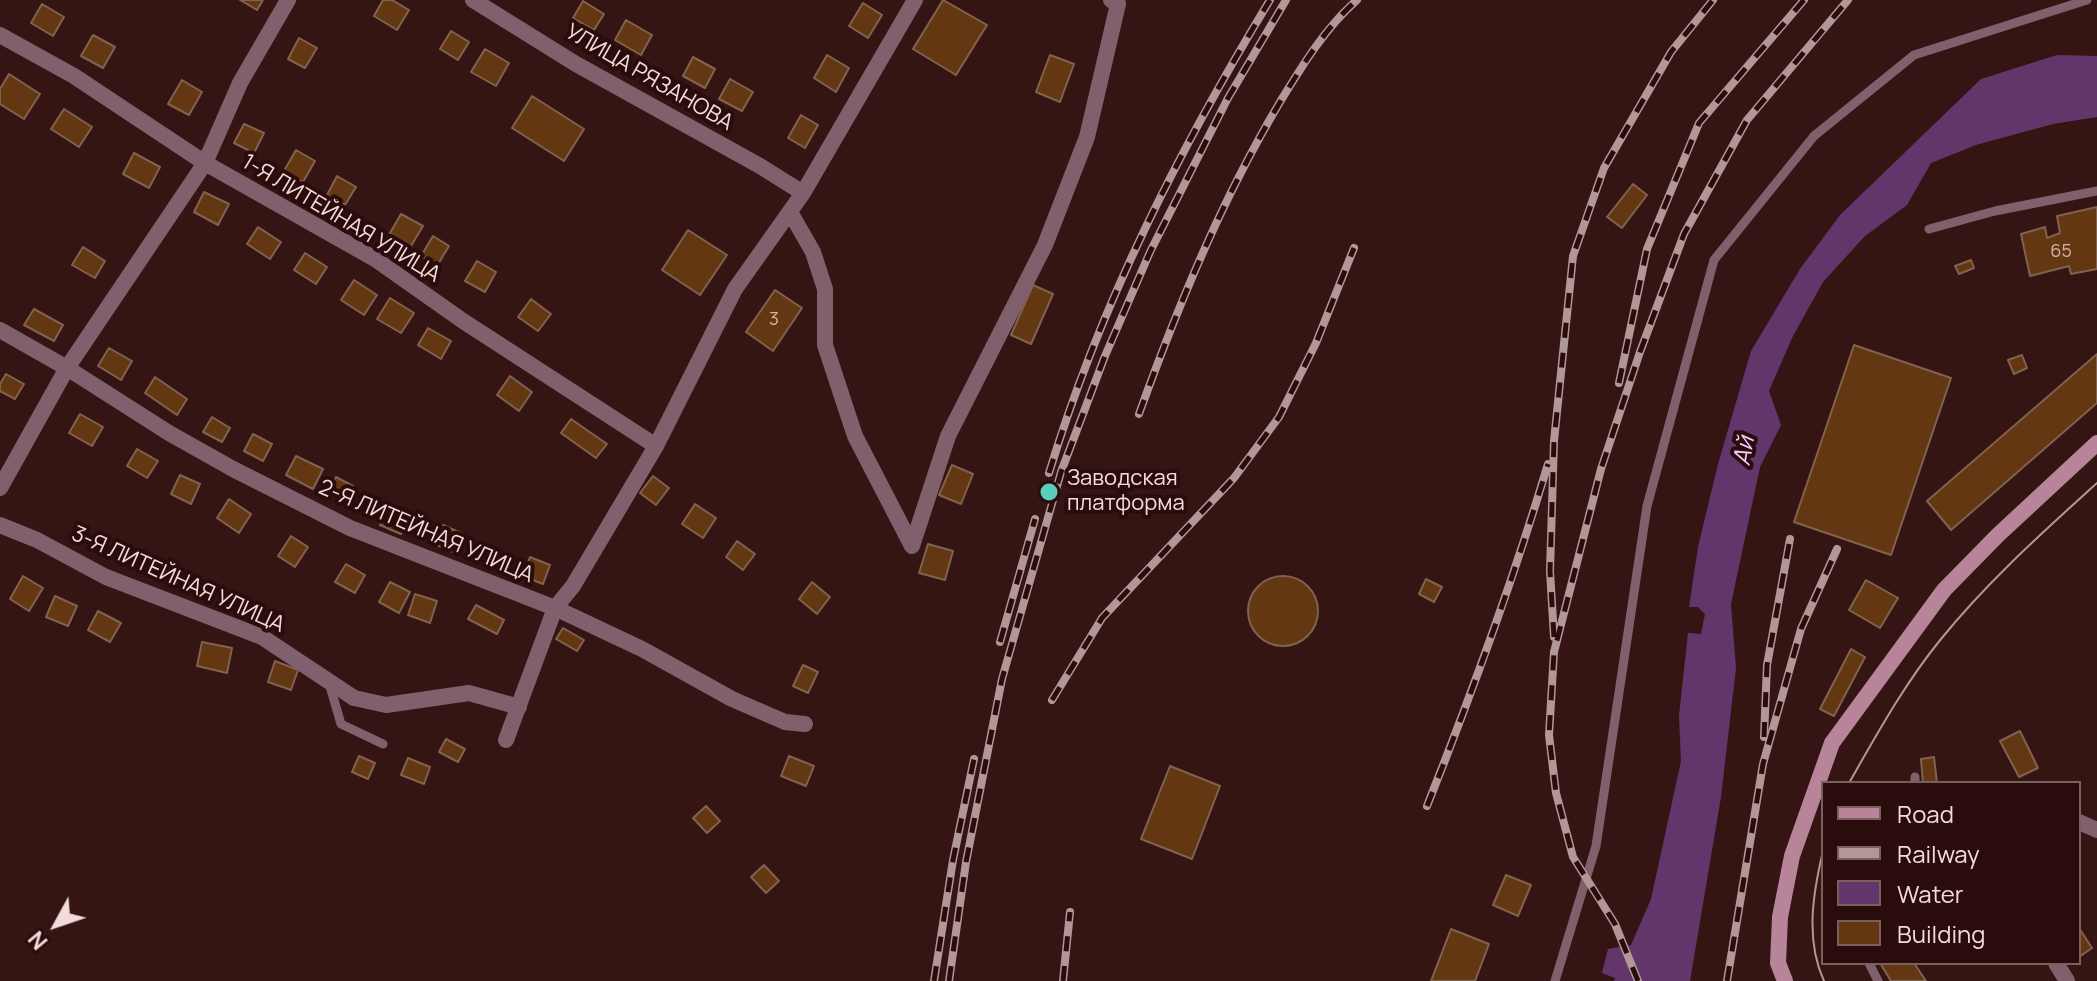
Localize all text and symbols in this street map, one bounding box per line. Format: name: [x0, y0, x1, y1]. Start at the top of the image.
street label: УЛИЦА РЯЗАНОВА: [560, 19, 738, 137]
street label: 1-Я ЛИТЕЙНАЯ УЛИЦА: [237, 149, 445, 289]
house number: 65: [2050, 241, 2072, 263]
house number: 3: [769, 309, 779, 331]
water label: Ай: [1728, 434, 1762, 468]
place label: Заводская платформа: [1067, 466, 1185, 518]
street label: 2-Я ЛИТЕЙНАЯ УЛИЦА: [315, 475, 537, 589]
marker: Заводская платформа: [1038, 481, 1060, 503]
street label: 3-Я ЛИТЕЙНАЯ УЛИЦА: [67, 521, 289, 639]
legend: [1821, 781, 2081, 965]
text: Road: [1897, 797, 1954, 830]
text: Railway: [1897, 837, 1980, 870]
text: Water: [1897, 877, 1964, 910]
north arrow: [16, 885, 96, 965]
text: Building: [1897, 917, 1985, 950]
text: N: [21, 925, 54, 956]

